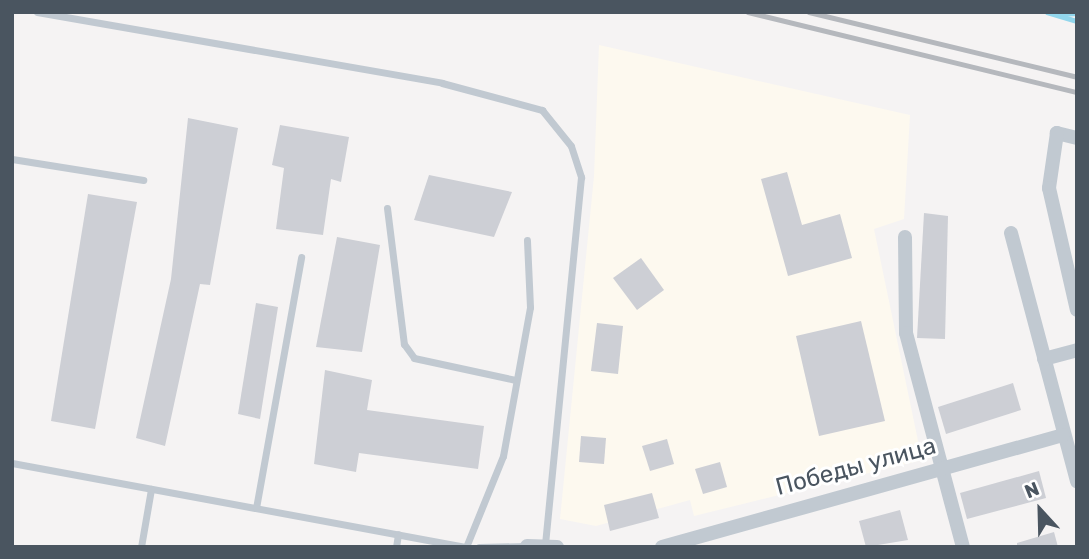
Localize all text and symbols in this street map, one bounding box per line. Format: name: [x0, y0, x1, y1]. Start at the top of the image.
street label: Победы улица: [773, 432, 939, 502]
north arrow: [1005, 475, 1075, 545]
text: N: [1021, 477, 1043, 503]

